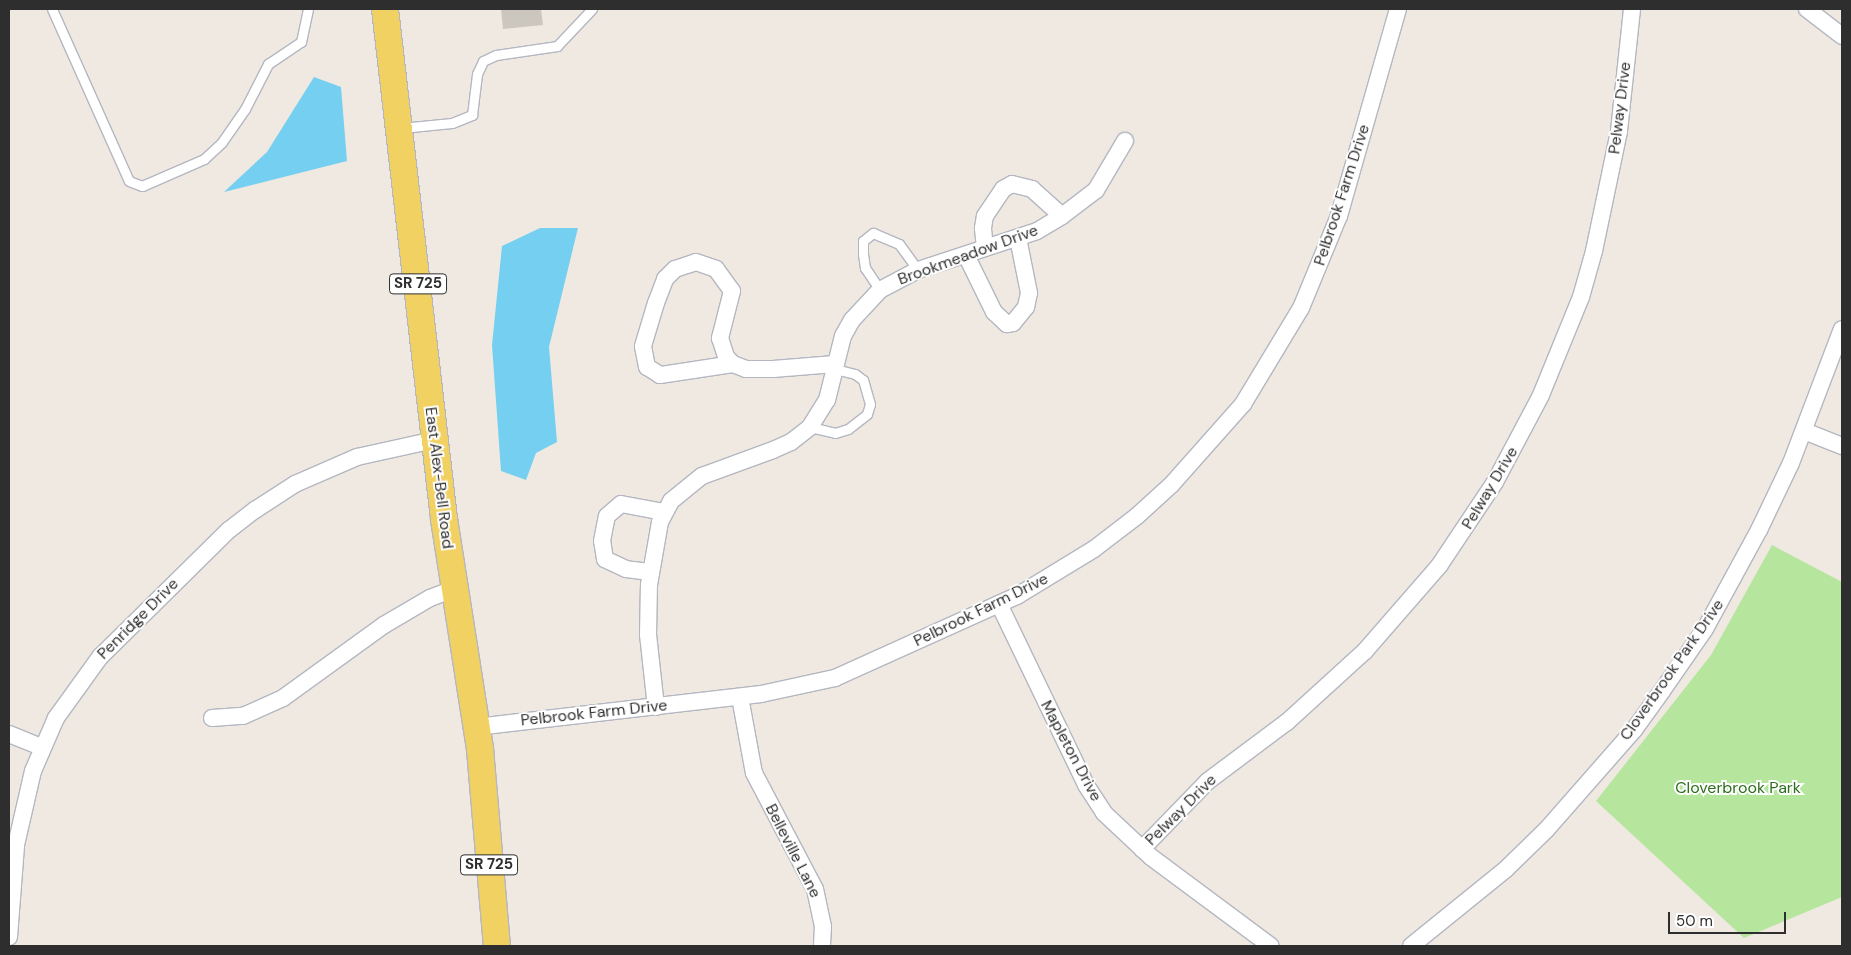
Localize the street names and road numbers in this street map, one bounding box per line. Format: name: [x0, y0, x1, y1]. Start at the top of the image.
street label: Pelway Drive: [1605, 61, 1635, 155]
street label: Pelbrook Farm Drive: [1310, 122, 1374, 268]
street label: Brookmeadow Drive: [895, 221, 1041, 289]
road number: SR 725: [388, 272, 448, 296]
street label: East Alex-Bell Road: [421, 406, 457, 550]
street label: Pelway Drive: [1458, 443, 1522, 533]
street label: Pelbrook Farm Drive: [911, 569, 1051, 651]
street label: Penridge Drive: [93, 574, 183, 664]
street label: Cloverbrook Park Drive: [1616, 596, 1728, 744]
street label: Pelbrook Farm Drive: [520, 696, 668, 730]
street label: Mapleton Drive: [1036, 697, 1106, 805]
street label: Pelway Drive: [1141, 770, 1221, 850]
street label: Belleville Lane: [761, 801, 825, 901]
road number: SR 725: [459, 852, 519, 878]

